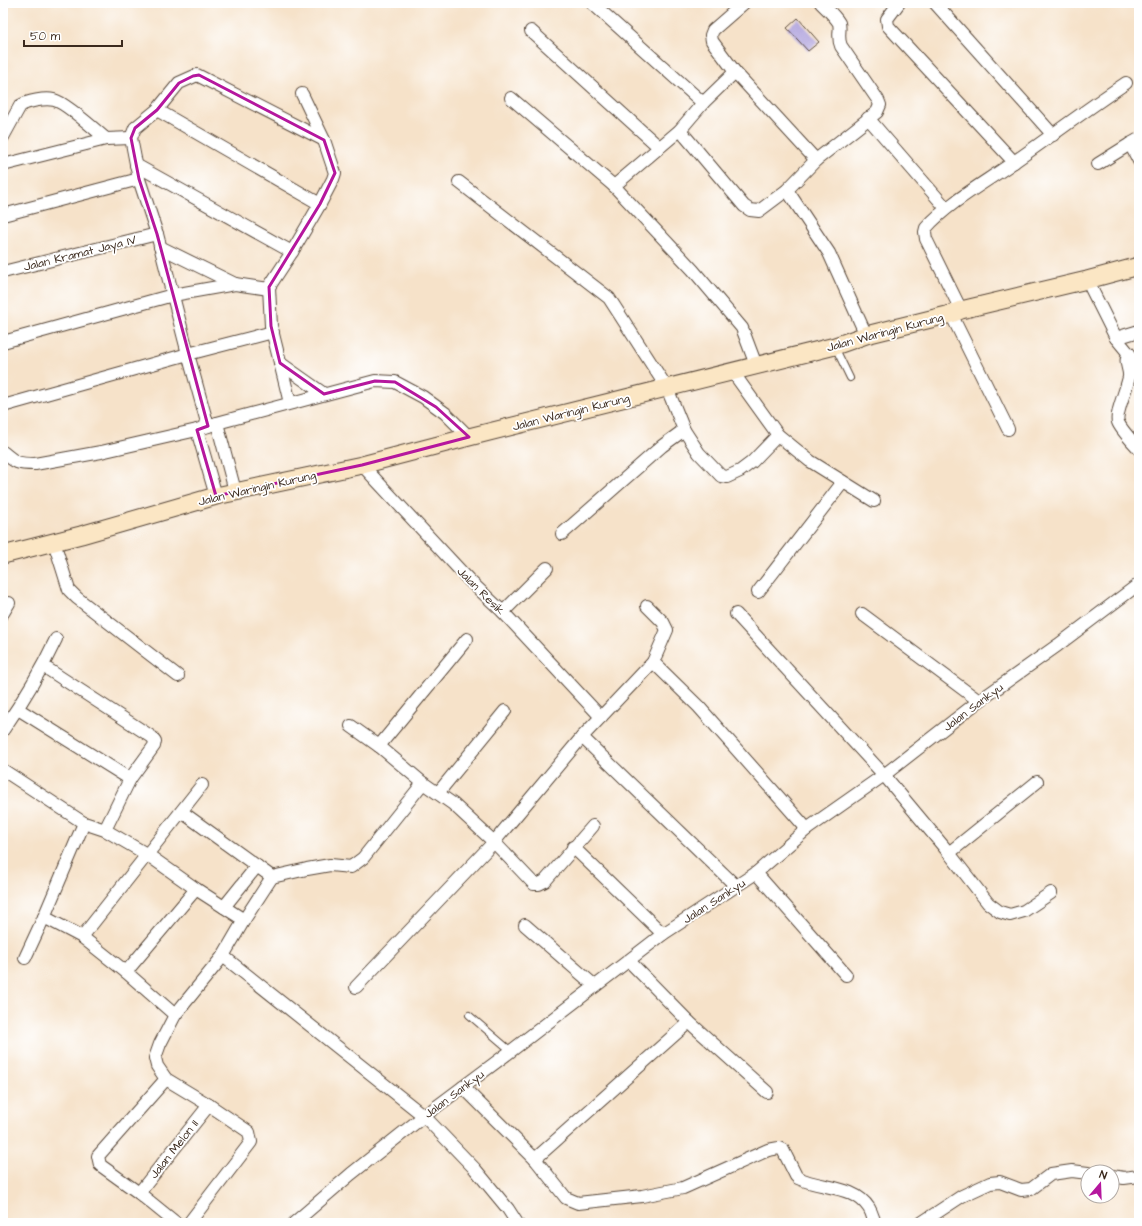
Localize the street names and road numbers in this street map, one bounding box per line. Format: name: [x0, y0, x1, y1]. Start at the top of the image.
street label: Jalan Kramat Jaya IV: [22, 231, 139, 277]
street label: Jalan Waringin Kurung: [825, 309, 946, 357]
street label: Jalan Waringin Kurung: [511, 390, 632, 436]
street label: Jalan Waringin Kurung: [197, 467, 318, 511]
street label: Jalan Resik: [453, 564, 509, 620]
street label: Jalan Sankyu: [940, 679, 1007, 736]
street label: Jalan Sankyu: [680, 875, 749, 929]
street label: Jalan Sankyu: [421, 1066, 488, 1123]
street label: Jalan Melon II: [146, 1116, 203, 1182]

